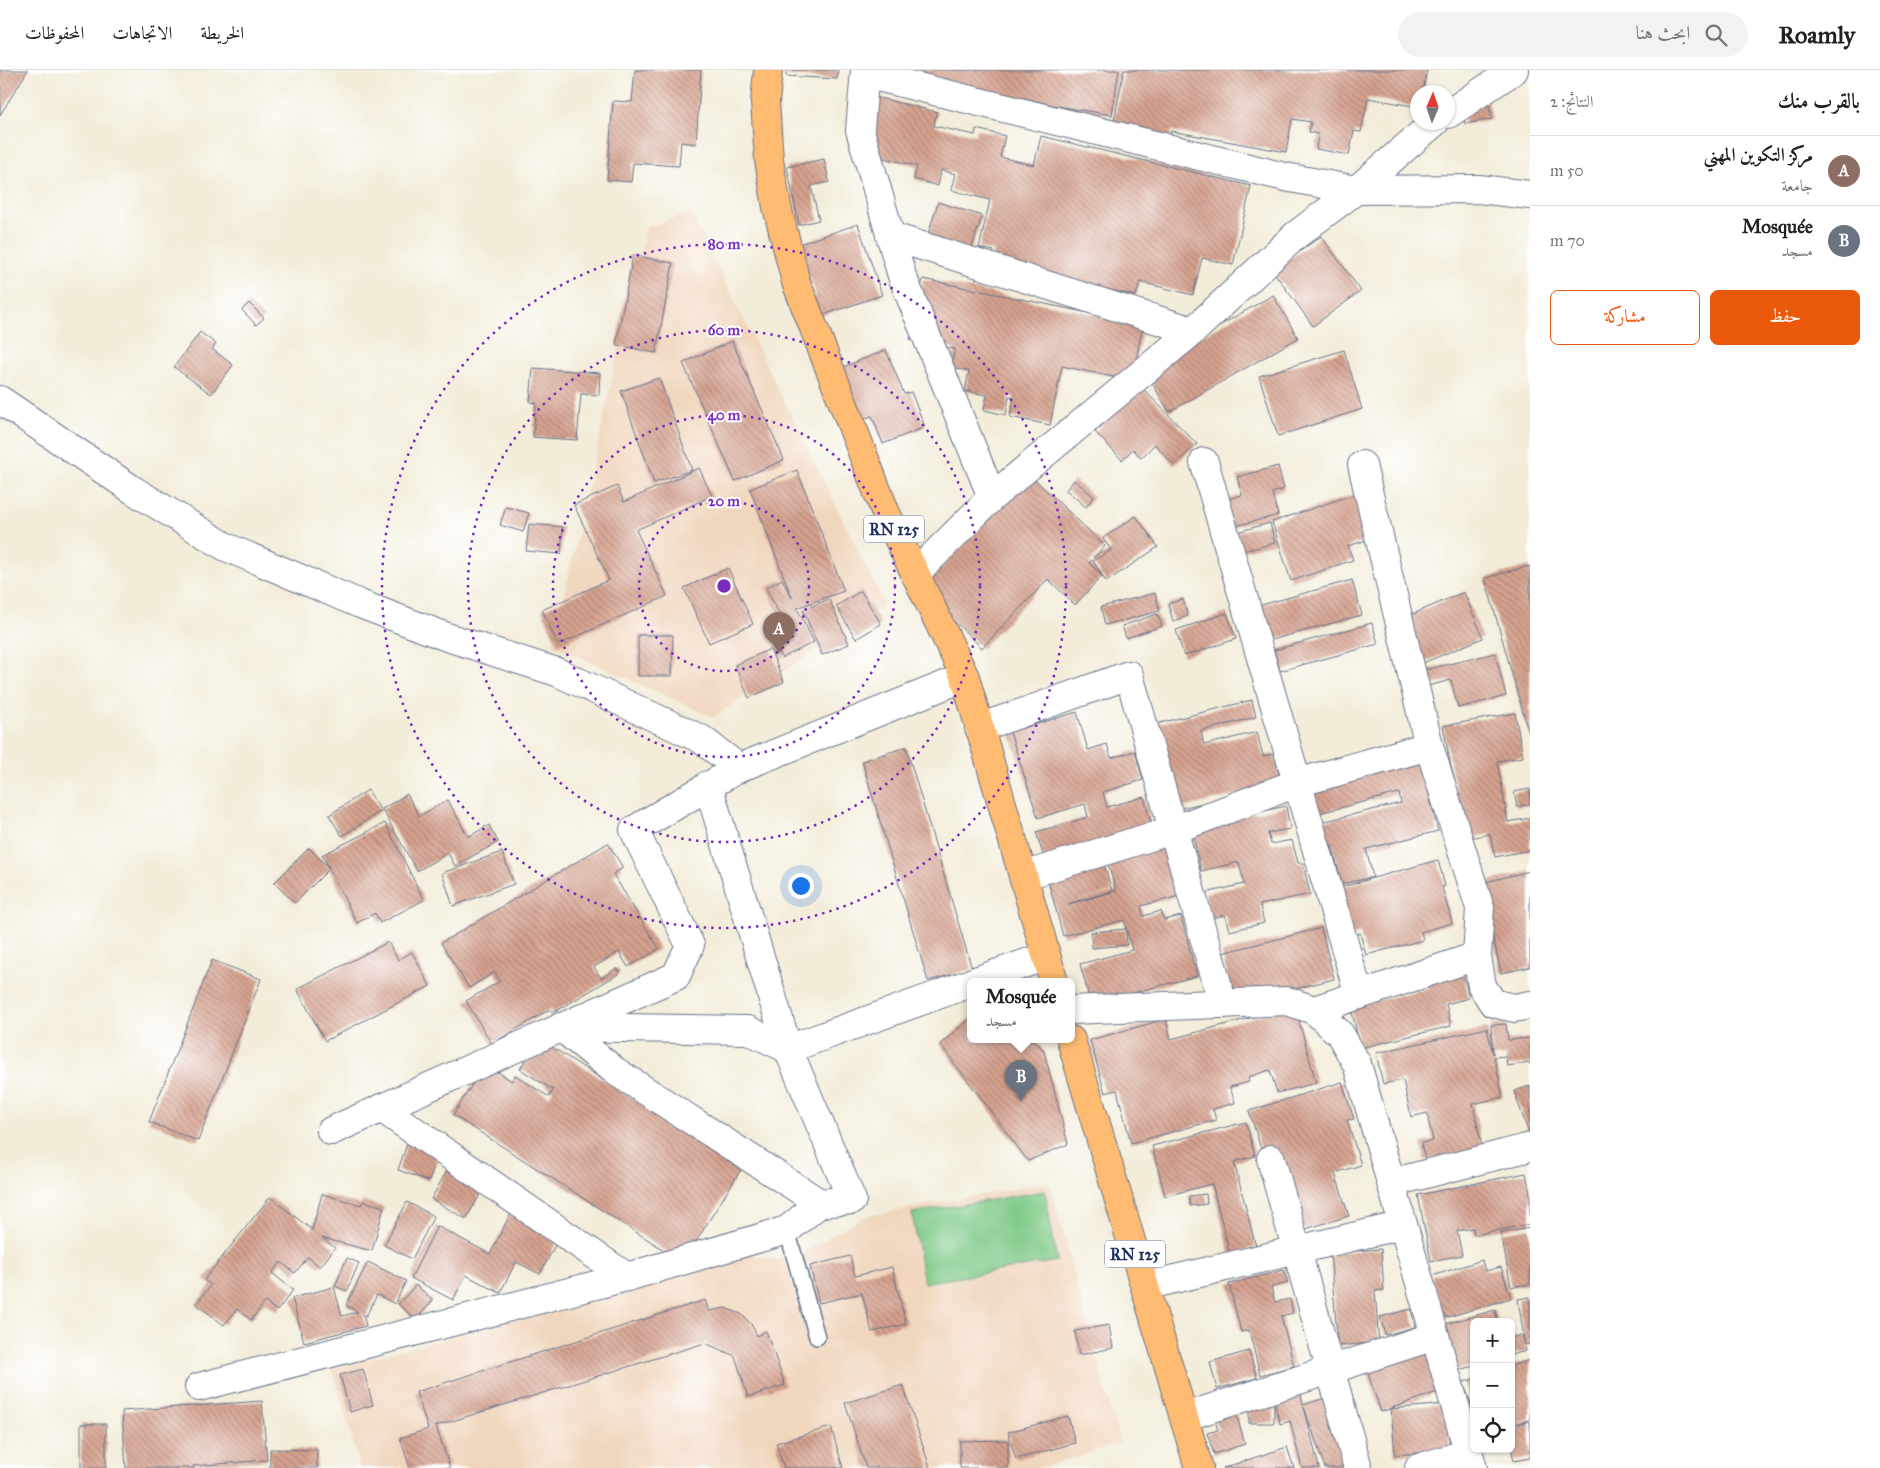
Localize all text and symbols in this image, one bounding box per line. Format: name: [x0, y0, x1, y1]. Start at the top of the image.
search box: [1398, 12, 1748, 57]
text: Roamly: [1778, 20, 1855, 50]
text: ابحث هنا: [1636, 21, 1690, 44]
icon: search: [1702, 21, 1730, 49]
text: المحفوظات: [25, 22, 84, 44]
text: الاتجاهات: [112, 22, 172, 44]
text: الخريطة: [200, 22, 244, 44]
north arrow: [1410, 85, 1455, 130]
text: بالقرب منك: [1778, 88, 1860, 114]
text: النتائج: 2: [1550, 92, 1593, 111]
text: مركز التكوين المهني: [1704, 143, 1813, 166]
text: 50 m: [1550, 161, 1584, 180]
text: A: [1839, 161, 1849, 180]
text: جامعة: [1781, 176, 1813, 195]
text: Mosquée: [1742, 215, 1813, 238]
text: 70 m: [1550, 231, 1585, 250]
text: B: [1839, 231, 1849, 250]
text: 80 m: [708, 235, 741, 253]
text: مسجد: [1782, 241, 1813, 260]
button: مشاركة: [1550, 290, 1700, 345]
button: حفظ: [1710, 290, 1860, 345]
text: 60 m: [708, 321, 741, 339]
text: 40 m: [708, 406, 741, 425]
text: 20 m: [708, 492, 740, 510]
road number: RN 125: [864, 516, 924, 542]
centre of rings: [715, 577, 733, 595]
pin: A: [763, 612, 795, 653]
your location: [788, 873, 814, 899]
popup: [967, 978, 1075, 1043]
text: Mosquée: [985, 985, 1057, 1008]
text: مسجد: [985, 1011, 1017, 1030]
pin: B: [1005, 1060, 1037, 1101]
road number: RN 125: [1105, 1240, 1165, 1268]
map controls: [1470, 1318, 1515, 1453]
button: +: [1470, 1318, 1515, 1363]
button: −: [1470, 1363, 1515, 1408]
button: locate: [1470, 1408, 1515, 1453]

